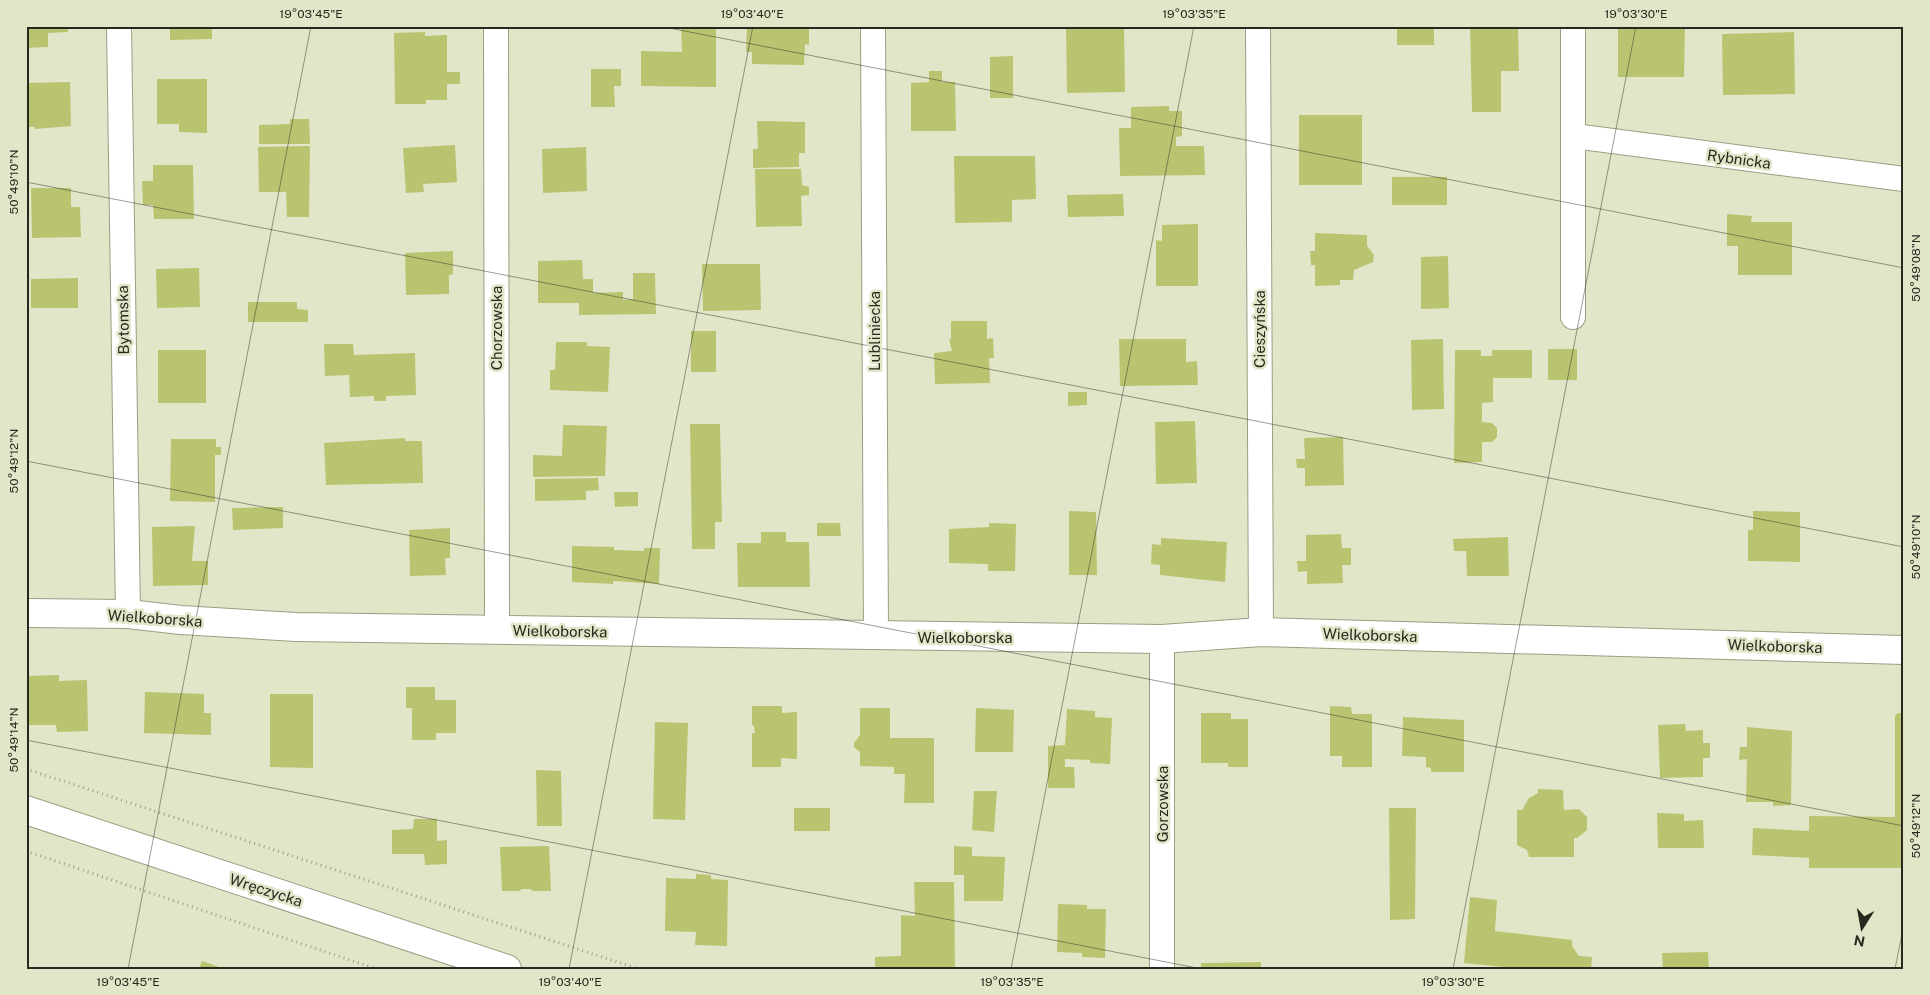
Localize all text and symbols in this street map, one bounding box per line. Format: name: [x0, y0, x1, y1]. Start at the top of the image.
text: 19°03'45"E: [279, 7, 343, 21]
text: 19°03'40"E: [720, 7, 784, 21]
text: 19°03'35"E: [1162, 7, 1226, 21]
text: 19°03'30"E: [1604, 7, 1668, 21]
street label: Rybnicka: [1706, 146, 1772, 172]
text: 50°49'10"N: [7, 150, 21, 214]
text: 50°49'08"N: [1909, 234, 1923, 302]
street label: Bytomska: [114, 285, 132, 355]
street label: Chorzowska: [488, 286, 505, 370]
street label: Cieszyńska: [1251, 290, 1268, 368]
street label: Lubliniecka: [866, 291, 883, 371]
text: 50°49'12"N: [7, 429, 21, 493]
text: 50°49'10"N: [1909, 515, 1923, 579]
street label: Wielkoborska: [107, 606, 203, 630]
street label: Wielkoborska: [512, 622, 608, 640]
street label: Wielkoborska: [1322, 625, 1418, 645]
street label: Wielkoborska: [918, 629, 1012, 646]
street label: Wielkoborska: [1727, 636, 1823, 656]
text: 50°49'14"N: [7, 707, 21, 773]
street label: Gorzowska: [1154, 766, 1171, 842]
text: 50°49'12"N: [1909, 794, 1923, 858]
street label: Wręczycka: [227, 870, 305, 910]
north arrow: [1838, 902, 1888, 952]
text: N: [1853, 932, 1866, 950]
text: 19°03'45"E: [96, 975, 160, 989]
text: 19°03'40"E: [538, 975, 602, 989]
text: 19°03'35"E: [980, 975, 1044, 989]
text: 19°03'30"E: [1421, 975, 1485, 989]

